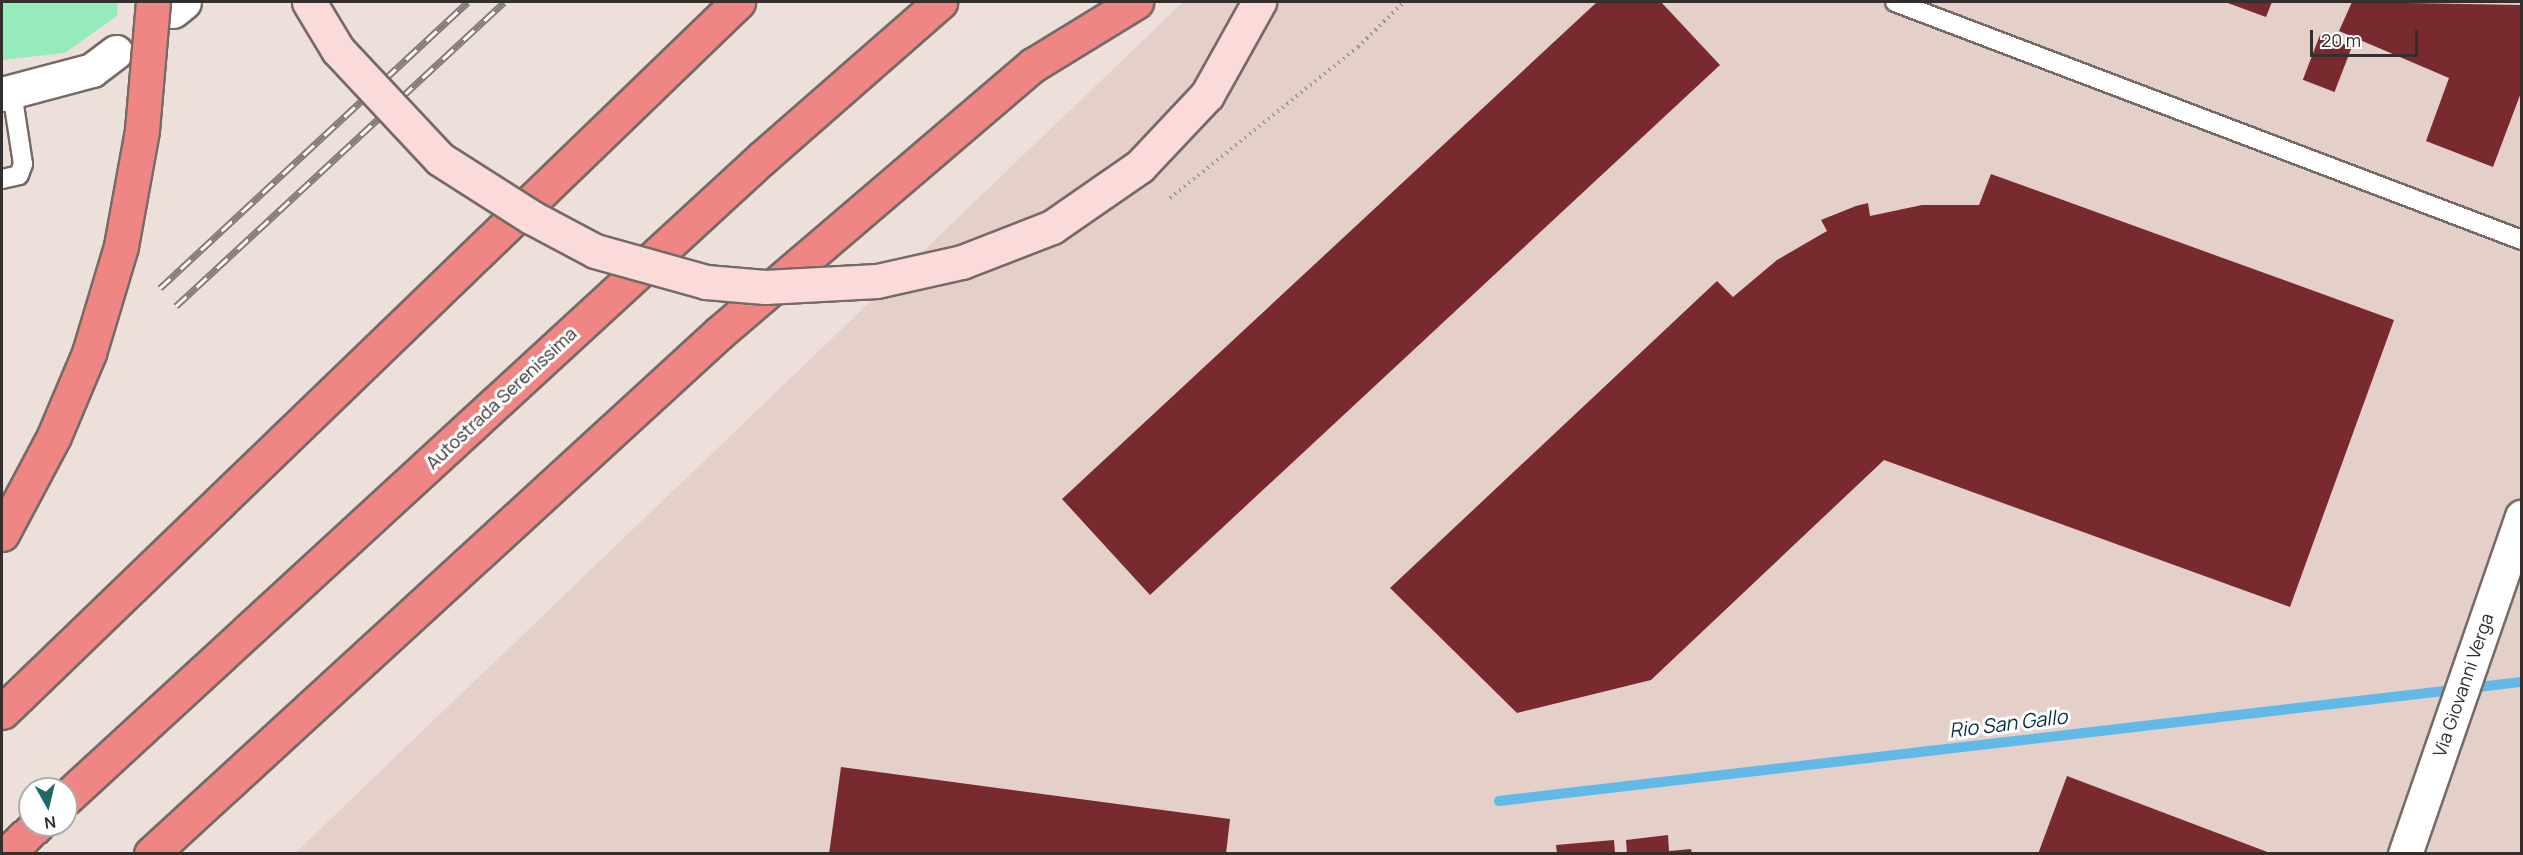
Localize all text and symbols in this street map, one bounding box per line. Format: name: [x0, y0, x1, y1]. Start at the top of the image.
scale bar: [2313, 18, 2421, 56]
text: 20 m: [2321, 28, 2361, 52]
street label: Autostrada Serenissima: [421, 323, 581, 473]
street label: Via Giovanni Verga: [2428, 610, 2498, 760]
water label: Rio San Gallo: [1948, 704, 2068, 742]
north arrow: [18, 777, 78, 837]
text: N: [43, 811, 57, 835]

